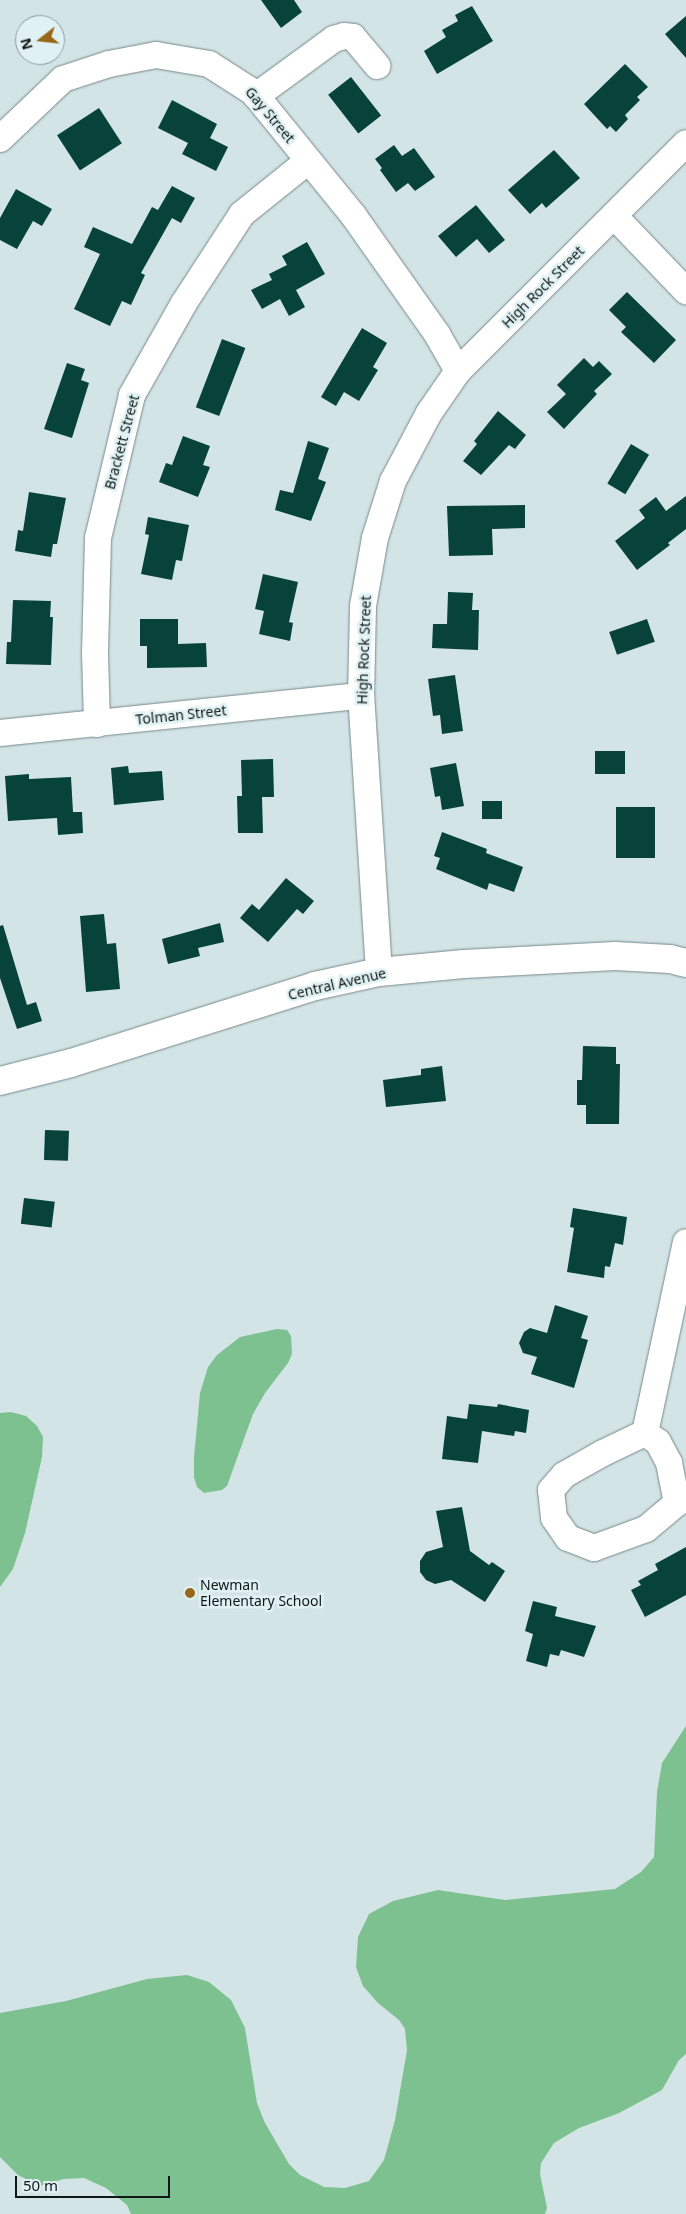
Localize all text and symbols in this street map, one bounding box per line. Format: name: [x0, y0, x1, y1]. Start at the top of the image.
north arrow: [15, 15, 65, 65]
text: N: [15, 36, 37, 52]
street label: Gay Street: [242, 84, 298, 146]
street label: High Rock Street: [499, 243, 587, 331]
street label: Brackett Street: [101, 393, 143, 491]
street label: High Rock Street: [354, 595, 374, 705]
street label: Tolman Street: [135, 702, 227, 728]
street label: Central Avenue: [286, 965, 388, 1003]
place label: Newman Elementary School: [200, 1577, 322, 1610]
marker: Newman Elementary School: [184, 1587, 196, 1599]
scale bar: [18, 2166, 172, 2198]
text: 50 m: [23, 2175, 58, 2195]

